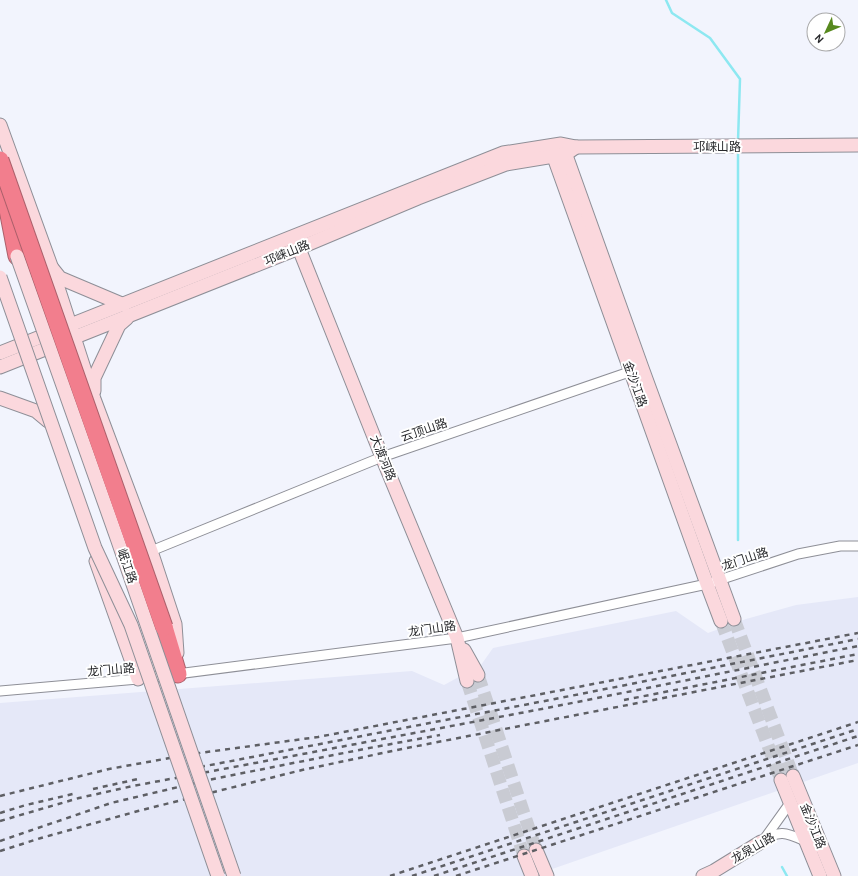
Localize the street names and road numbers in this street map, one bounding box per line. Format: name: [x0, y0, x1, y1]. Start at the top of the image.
street label: 邛崃山路: [693, 140, 741, 154]
street label: 邛崃山路: [262, 238, 312, 268]
street label: 金沙江路: [620, 359, 650, 409]
street label: 云顶山路: [399, 416, 449, 444]
street label: 大渡河路: [368, 433, 398, 483]
street label: 龙门山路: [720, 545, 770, 573]
street label: 岷江路: [115, 547, 139, 585]
street label: 龙门山路: [407, 619, 457, 639]
street label: 龙门山路: [86, 661, 136, 679]
street label: 金沙江路: [798, 801, 828, 851]
street label: 龙泉山路: [729, 830, 777, 866]

